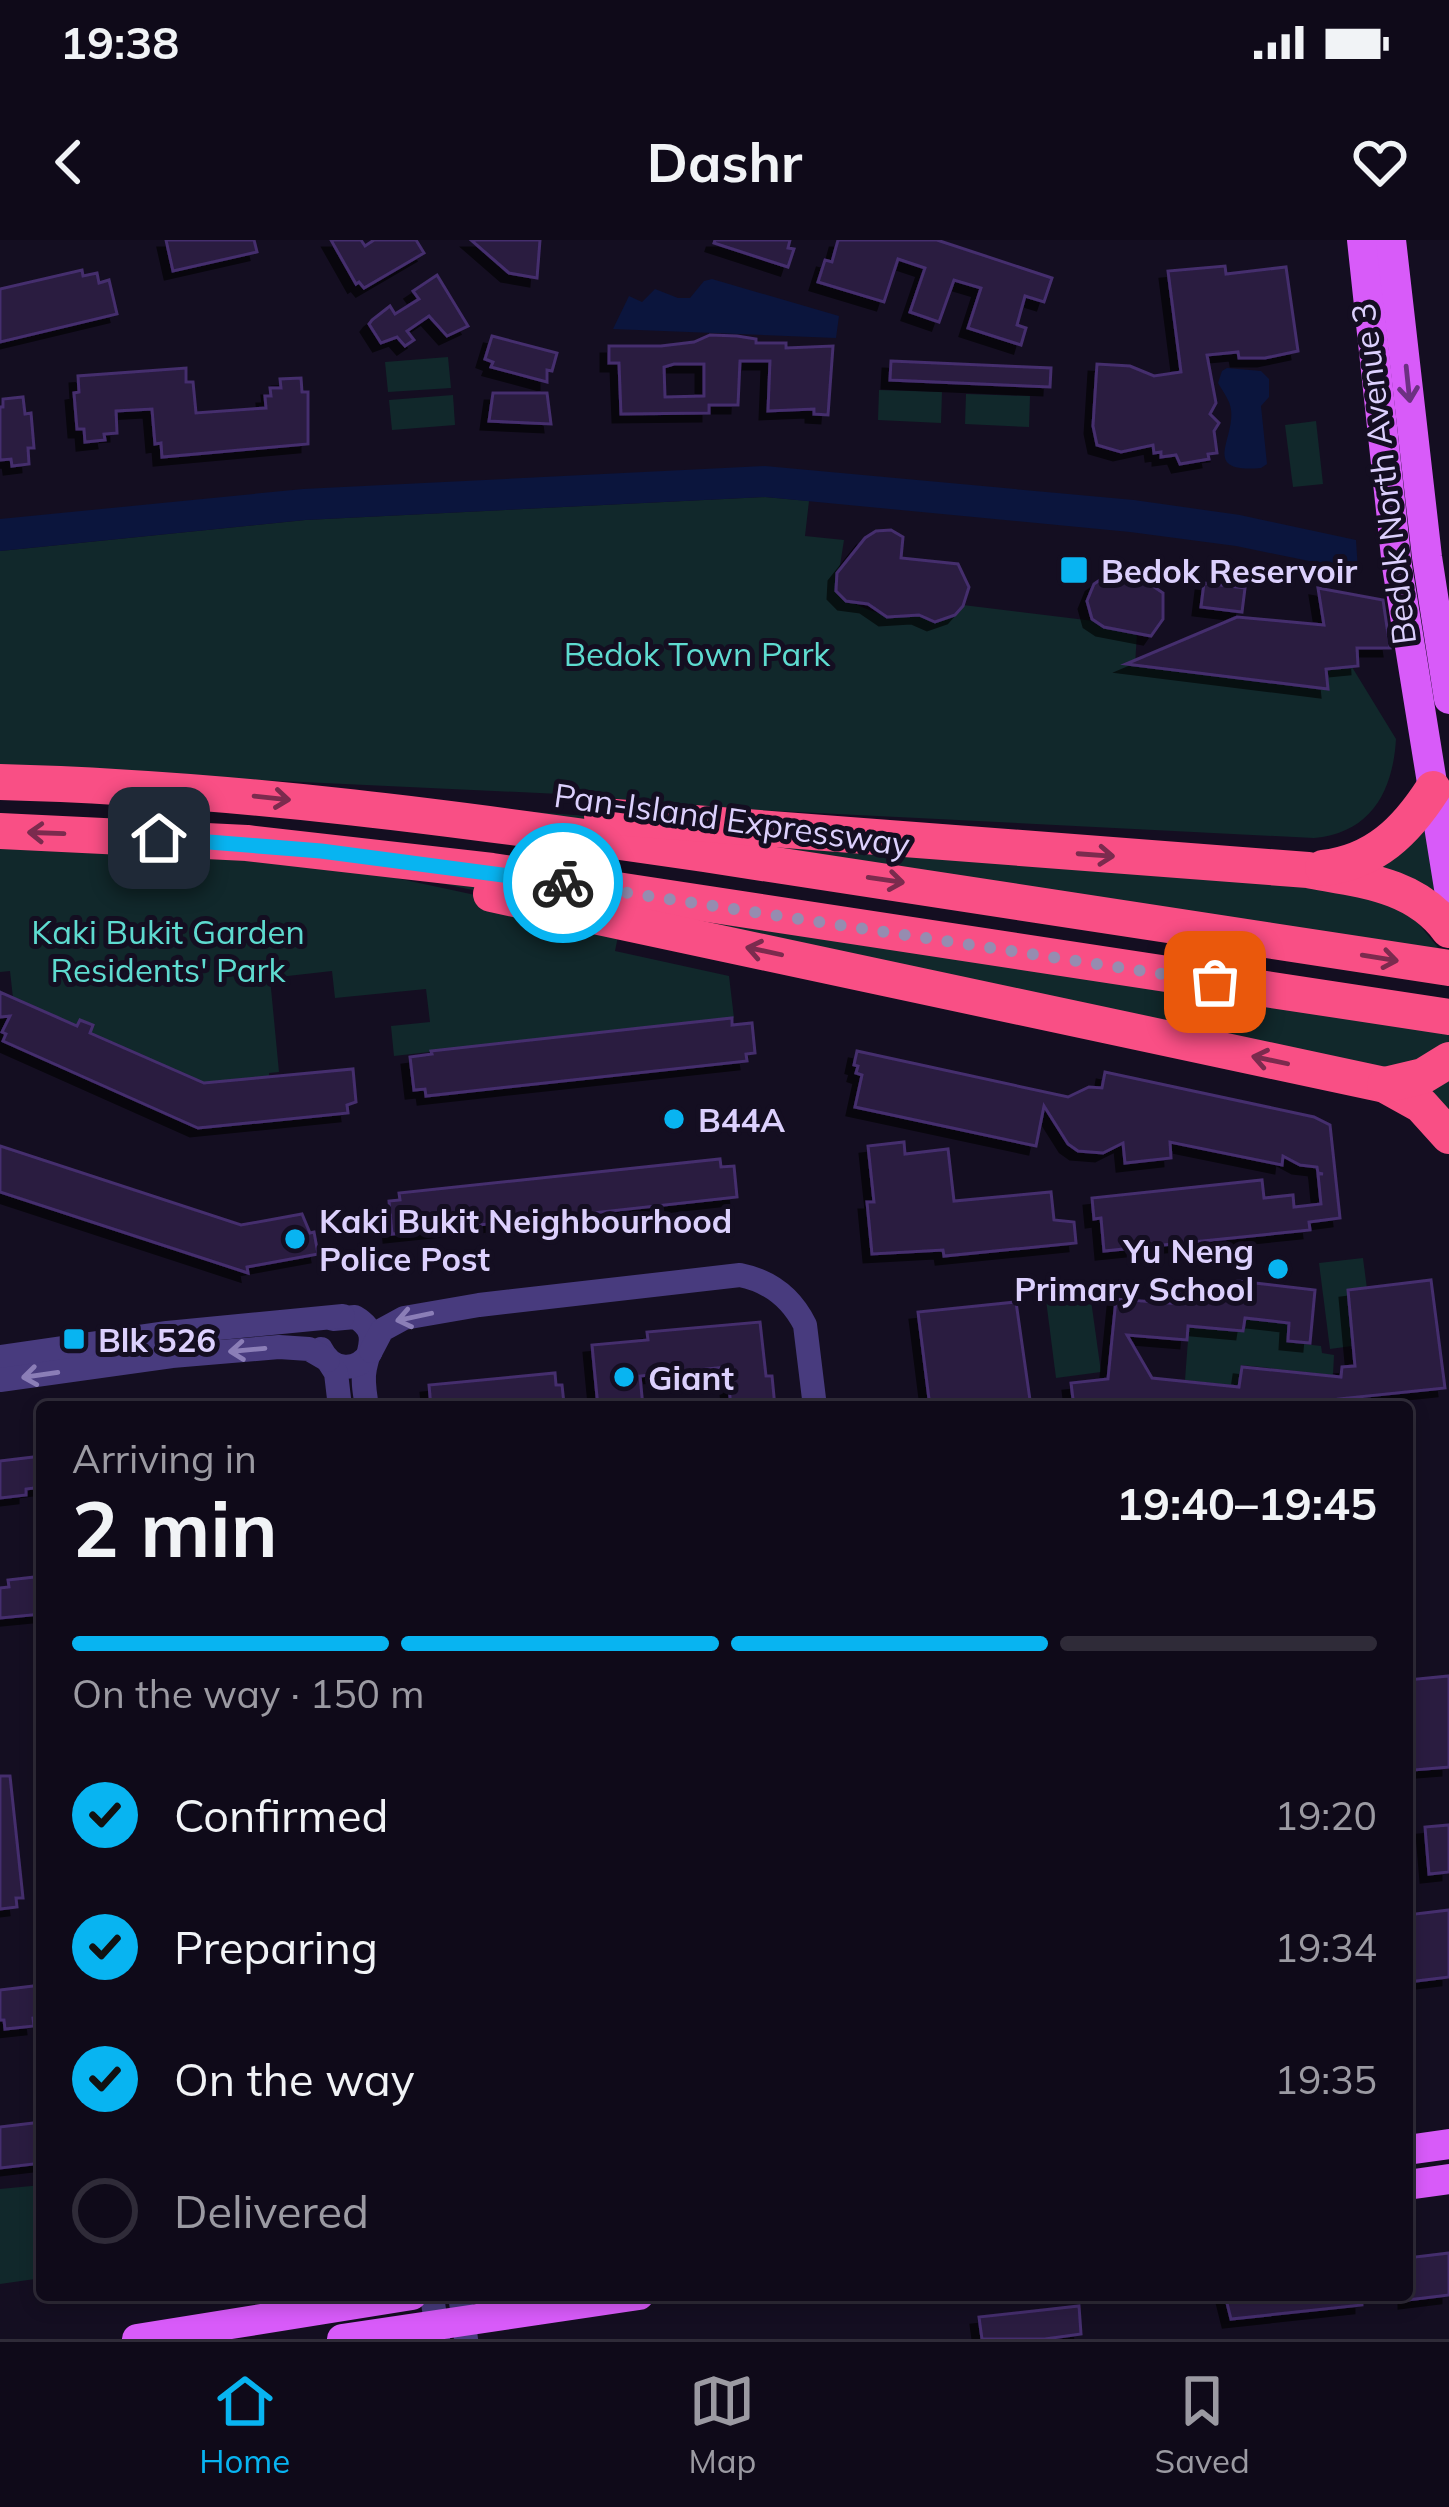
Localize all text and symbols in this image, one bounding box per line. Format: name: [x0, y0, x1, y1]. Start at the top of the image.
text: 19:38: [60, 14, 179, 70]
text: Dashr: [647, 128, 802, 196]
icon: back: [36, 129, 102, 195]
icon: heart: [1347, 129, 1413, 195]
street label: Bedok North Avenue 3: [1342, 301, 1424, 647]
one-way arrow: [1397, 364, 1419, 403]
place label: Bedok Reservoir: [1101, 550, 1357, 591]
marker: Bedok Reservoir: [1058, 554, 1090, 586]
park label: Bedok Town Park: [564, 633, 831, 674]
street label: Pan-Island Expressway: [552, 774, 913, 864]
pin: [108, 787, 210, 889]
one-way arrow: [252, 787, 291, 810]
icon: home: [126, 805, 192, 871]
one-way arrow: [27, 821, 66, 844]
courier: [503, 823, 623, 943]
one-way arrow: [1076, 843, 1115, 866]
icon: bike: [530, 850, 596, 916]
one-way arrow: [866, 869, 905, 892]
park label: Kaki Bukit Garden Residents' Park: [31, 911, 305, 990]
pin: [1164, 931, 1266, 1033]
one-way arrow: [745, 939, 784, 962]
one-way arrow: [1360, 947, 1399, 970]
icon: bag: [1182, 949, 1248, 1015]
one-way arrow: [1252, 1048, 1290, 1071]
place label: B44A: [698, 1099, 785, 1140]
marker: B44A: [661, 1106, 687, 1132]
place label: Kaki Bukit Neighbourhood Police Post: [319, 1200, 732, 1279]
marker: Kaki Bukit Neighbourhood Police Post: [282, 1226, 308, 1252]
place label: Yu Neng Primary School: [1014, 1230, 1254, 1309]
marker: Yu Neng Primary School: [1265, 1256, 1291, 1282]
one-way arrow: [395, 1307, 434, 1329]
place label: Blk 526: [98, 1319, 216, 1360]
marker: Blk 526: [61, 1326, 87, 1352]
one-way arrow: [228, 1339, 267, 1362]
place label: Giant: [648, 1357, 734, 1398]
one-way arrow: [21, 1364, 60, 1387]
marker: Giant: [611, 1364, 637, 1390]
text: Arriving in: [72, 1434, 257, 1483]
text: 19:40–19:45: [1116, 1475, 1377, 1531]
text: 2 min: [72, 1479, 278, 1577]
text: On the way · 150 m: [72, 1669, 424, 1718]
icon: check: [72, 1782, 138, 1848]
text: Confirmed: [174, 1787, 388, 1843]
text: 19:20: [1275, 1791, 1377, 1840]
icon: check: [72, 1914, 138, 1980]
text: Preparing: [174, 1919, 378, 1975]
text: 19:34: [1275, 1923, 1377, 1972]
icon: check: [72, 2046, 138, 2112]
text: On the way: [174, 2051, 415, 2107]
text: 19:35: [1275, 2055, 1377, 2104]
text: Delivered: [174, 2183, 369, 2239]
tab: Home: [199, 2368, 290, 2481]
tab: Map: [688, 2368, 756, 2481]
tab: Saved: [1155, 2368, 1250, 2481]

